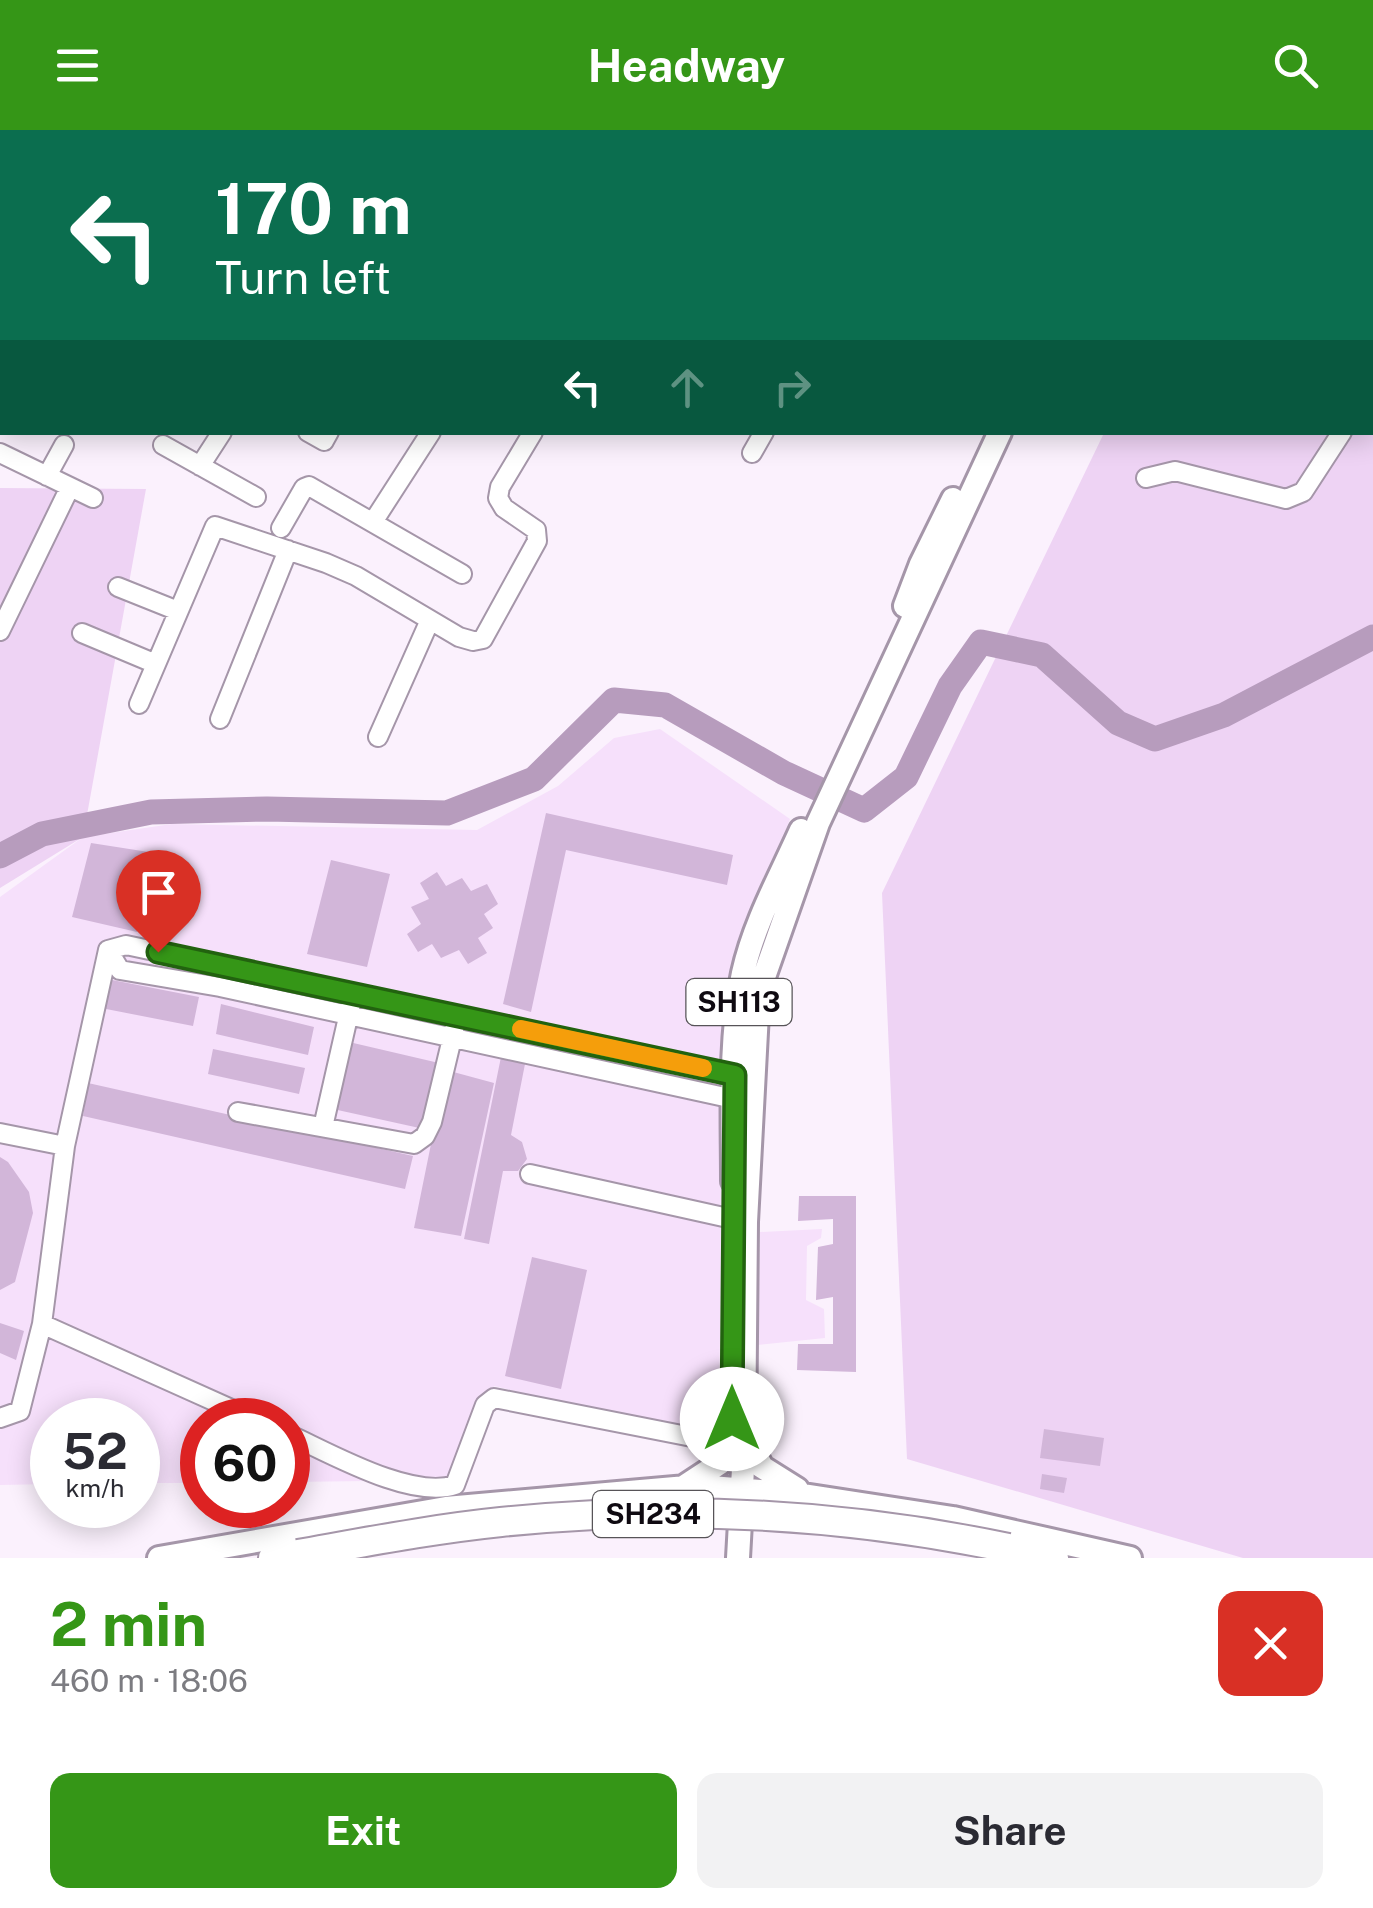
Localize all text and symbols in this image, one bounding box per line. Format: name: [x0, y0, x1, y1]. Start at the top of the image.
icon: menu: [50, 38, 105, 93]
icon: search: [1268, 38, 1323, 93]
text: Headway: [588, 39, 785, 92]
text: 170 m: [215, 167, 412, 250]
icon: left: [50, 170, 180, 300]
text: Turn left: [215, 251, 391, 304]
icon: left: [555, 360, 610, 415]
icon: ahead: [660, 360, 715, 415]
icon: right: [765, 360, 820, 415]
pin: [116, 850, 201, 953]
icon: arrive: [131, 865, 186, 920]
road number: SH113: [686, 979, 792, 1025]
position arrow: [680, 1367, 784, 1471]
speed limit sign: 60: [180, 1398, 310, 1528]
text: 52: [62, 1421, 128, 1480]
text: km/h: [66, 1473, 124, 1503]
road number: SH234: [593, 1491, 713, 1537]
text: 2 min: [50, 1589, 207, 1660]
button: close: [1218, 1591, 1323, 1696]
text: 460 m · 18:06: [50, 1662, 248, 1699]
button: Exit: [50, 1773, 677, 1888]
button: Share: [697, 1773, 1323, 1888]

